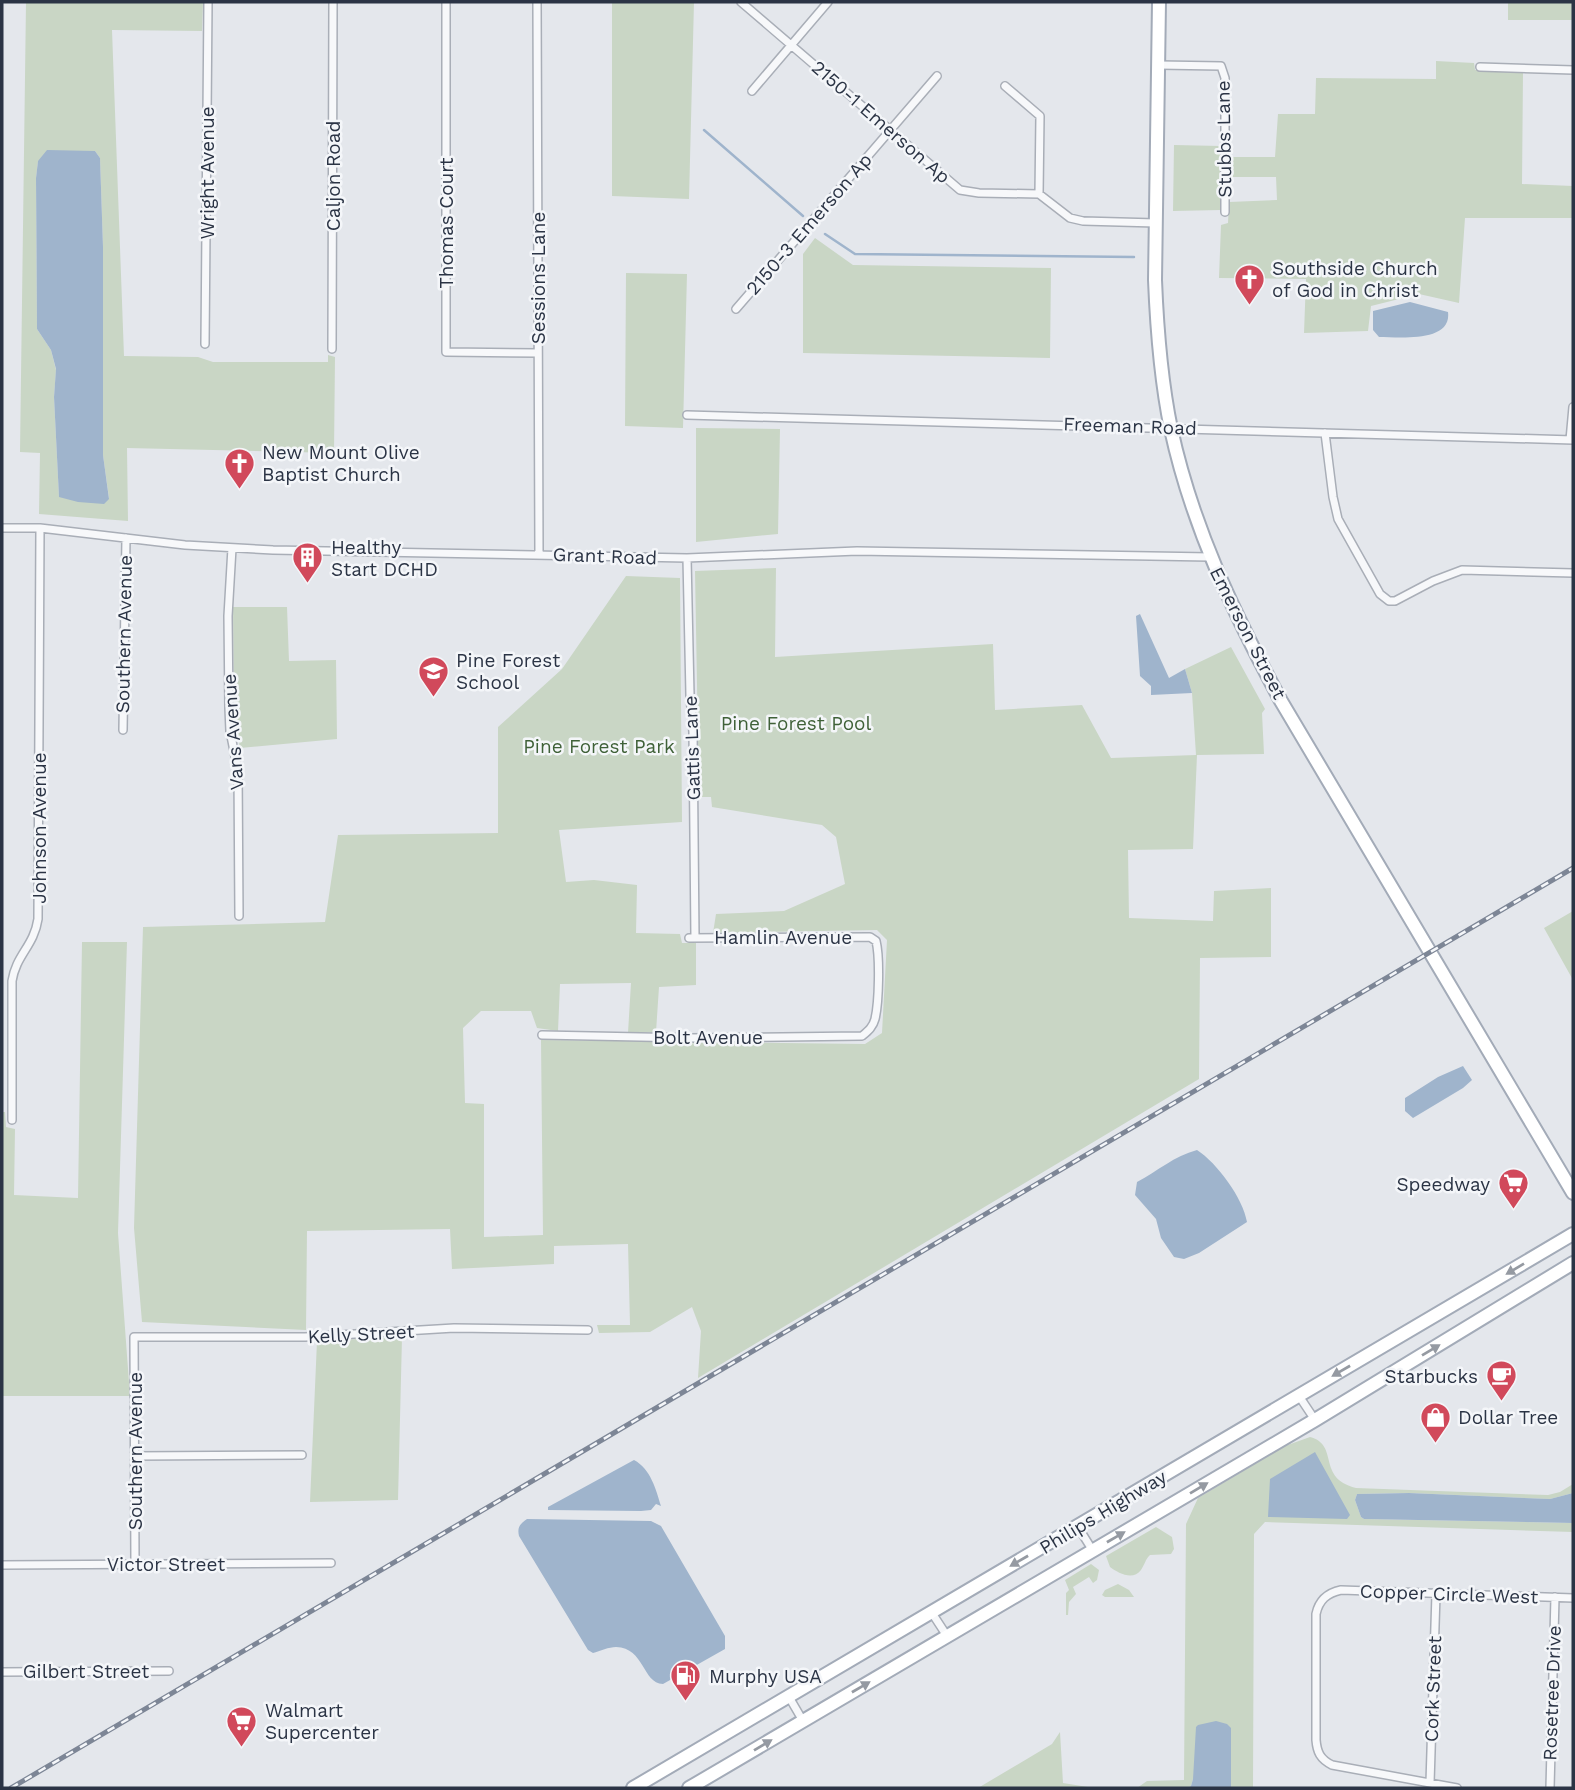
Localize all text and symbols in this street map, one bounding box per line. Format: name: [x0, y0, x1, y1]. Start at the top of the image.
street label: 2150-1 Emerson Ap: [807, 56, 955, 188]
street label: Stubbs Lane: [1211, 80, 1237, 198]
street label: Wright Avenue: [196, 106, 219, 240]
street label: Caljon Road: [322, 121, 345, 231]
street label: 2150-3 Emerson Ap: [741, 148, 877, 300]
street label: Thomas Court: [435, 158, 458, 288]
street label: Sessions Lane: [527, 212, 550, 344]
place label: Southside Church of God in Christ: [1272, 257, 1438, 302]
church icon: Southside Church of God in Christ: [1232, 262, 1266, 306]
street label: Freeman Road: [1063, 412, 1197, 440]
place label: New Mount Olive Baptist Church: [262, 441, 420, 486]
church icon: New Mount Olive Baptist Church: [222, 446, 256, 490]
place label: Healthy Start DCHD: [331, 536, 438, 581]
building icon: Healthy Start DCHD: [291, 541, 325, 585]
street label: Grant Road: [552, 543, 658, 569]
street label: Southern Avenue: [111, 555, 137, 713]
street label: Emerson Street: [1205, 563, 1291, 703]
place label: Pine Forest School: [456, 649, 560, 694]
school or university icon: Pine Forest School: [416, 654, 450, 698]
street label: Vans Avenue: [217, 673, 249, 791]
street label: Gattis Lane: [679, 695, 705, 801]
park label: Pine Forest Pool: [721, 712, 872, 735]
park label: Pine Forest Park: [523, 735, 675, 758]
street label: Johnson Avenue: [28, 752, 51, 904]
street label: Hamlin Avenue: [714, 926, 852, 949]
street label: Bolt Avenue: [653, 1026, 763, 1049]
supermarket icon: Speedway: [1496, 1167, 1530, 1211]
place label: Speedway: [1396, 1173, 1490, 1196]
one-way arrow: [1505, 1263, 1524, 1275]
street label: Kelly Street: [307, 1320, 415, 1348]
one-way arrow: [1421, 1344, 1440, 1356]
cafe icon: Starbucks: [1484, 1359, 1518, 1403]
one-way arrow: [1332, 1365, 1351, 1378]
place label: Starbucks: [1385, 1365, 1478, 1388]
street label: Southern Avenue: [124, 1372, 147, 1530]
shop icon: Dollar Tree: [1418, 1400, 1452, 1444]
place label: Dollar Tree: [1458, 1406, 1558, 1429]
street label: Philips Highway: [1035, 1465, 1171, 1559]
one-way arrow: [1189, 1482, 1208, 1495]
one-way arrow: [1107, 1531, 1126, 1543]
street label: Victor Street: [107, 1553, 225, 1576]
one-way arrow: [1009, 1555, 1029, 1567]
street label: Copper Circle West: [1359, 1579, 1539, 1609]
street label: Rosetree Drive: [1538, 1625, 1566, 1761]
street label: Cork Street: [1420, 1635, 1446, 1742]
fuel station icon: Murphy USA: [669, 1659, 703, 1703]
street label: Gilbert Street: [23, 1660, 149, 1683]
place label: Murphy USA: [709, 1665, 822, 1688]
one-way arrow: [852, 1680, 871, 1693]
place label: Walmart Supercenter: [265, 1699, 379, 1744]
supermarket icon: Walmart Supercenter: [225, 1704, 259, 1748]
one-way arrow: [753, 1739, 772, 1751]

